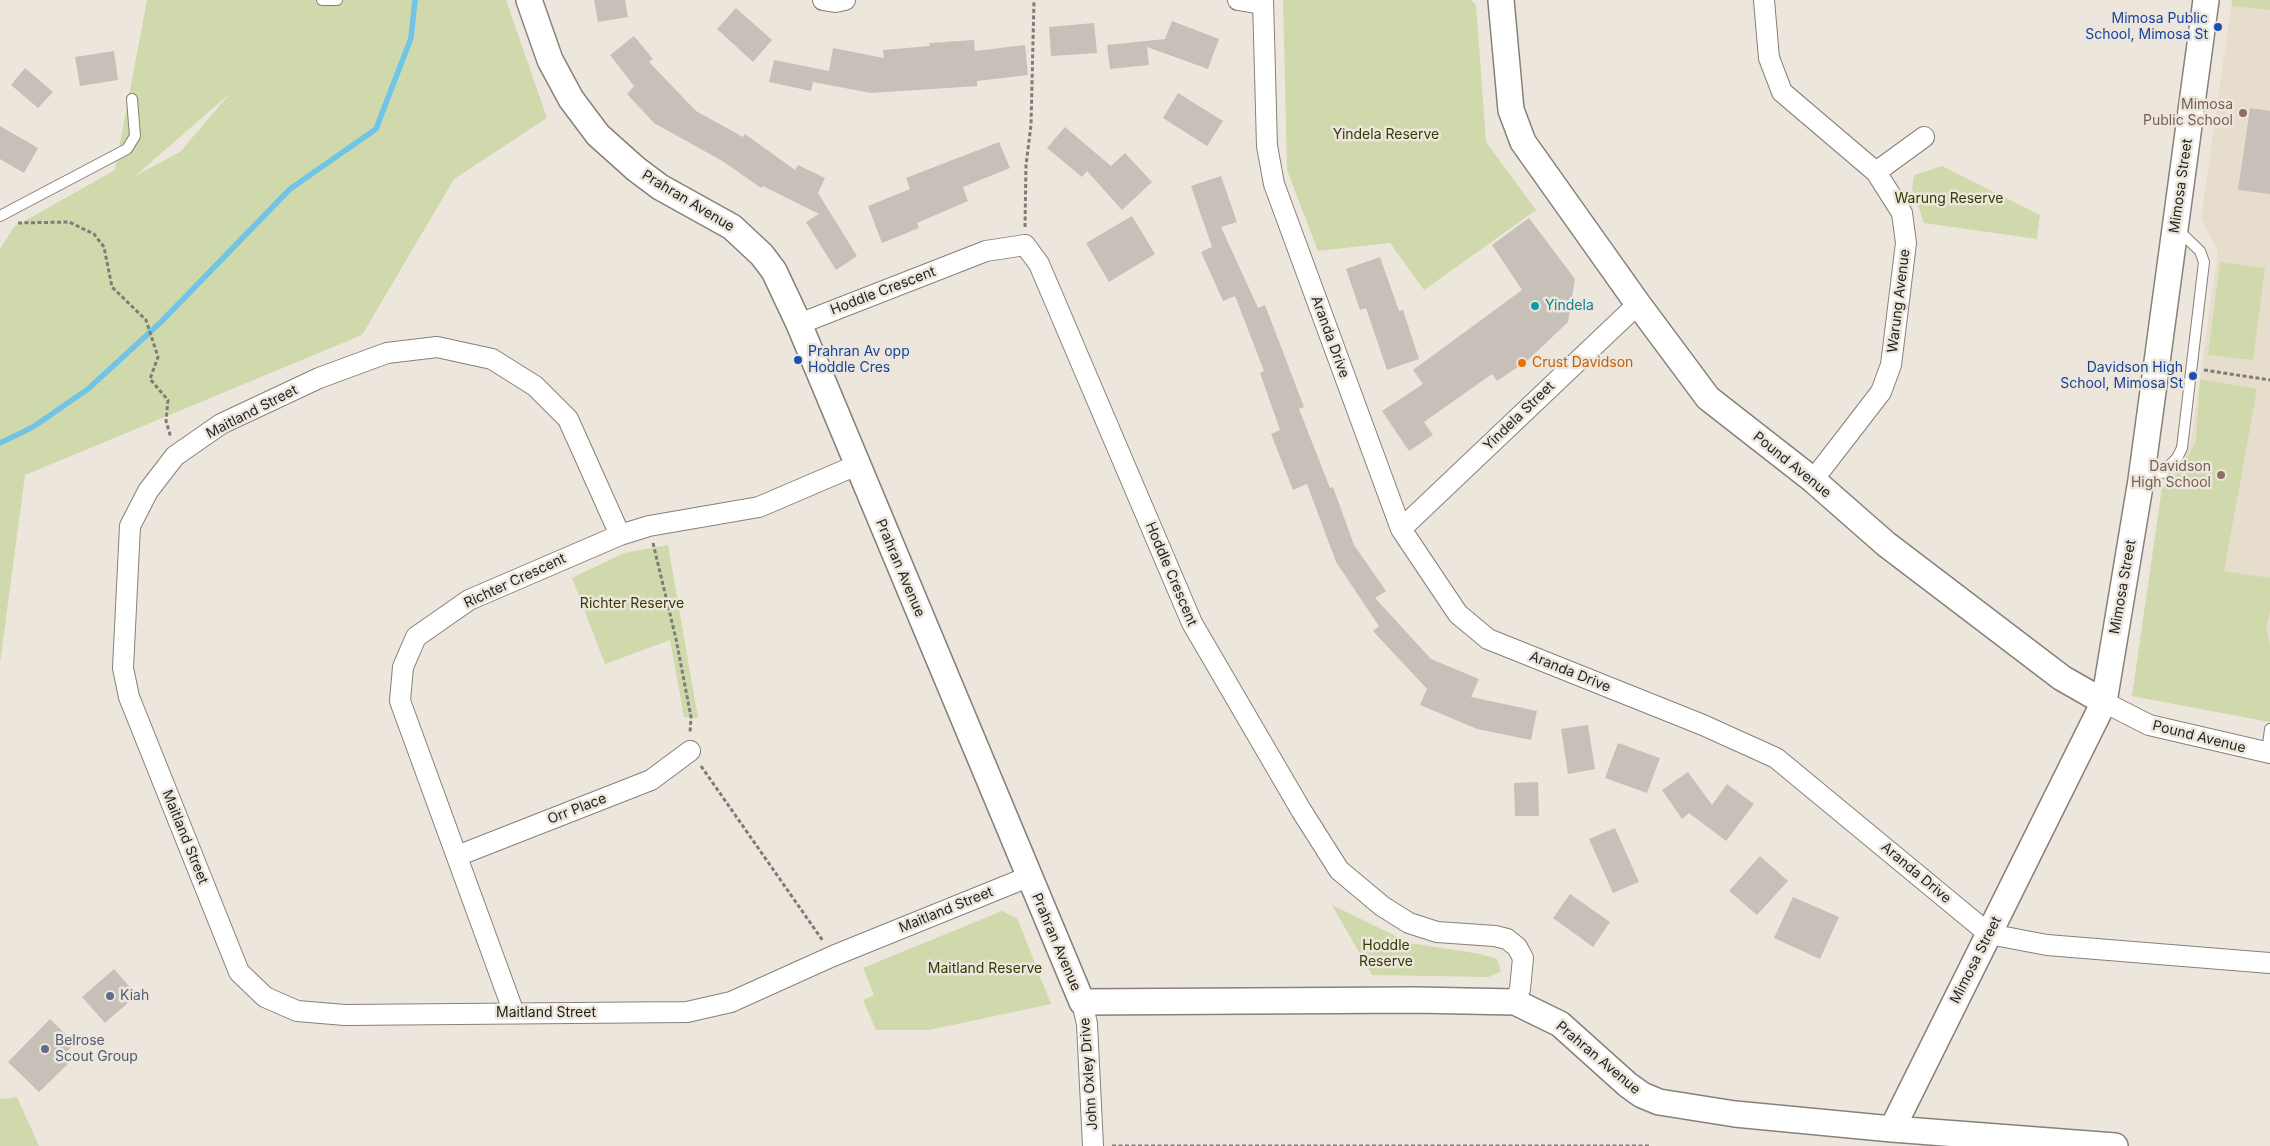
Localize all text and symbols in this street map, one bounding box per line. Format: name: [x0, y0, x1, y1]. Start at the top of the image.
place label: Mimosa Public School, Mimosa St: [2085, 11, 2208, 44]
marker: Mimosa Public School, Mimosa St: [2212, 21, 2224, 33]
place label: Mimosa Public School: [2143, 97, 2233, 130]
marker: Mimosa Public School: [2237, 107, 2249, 119]
park label: Yindela Reserve: [1333, 127, 1439, 143]
street label: Mimosa Street: [2166, 138, 2196, 234]
street label: Prahran Avenue: [639, 167, 737, 235]
park label: Warung Reserve: [1894, 191, 2004, 207]
street label: Warung Avenue: [1884, 248, 1914, 354]
street label: Hoddle Crescent: [828, 263, 938, 319]
street label: Aranda Drive: [1307, 294, 1353, 380]
place label: Yindela: [1545, 298, 1594, 314]
marker: Yindela: [1529, 300, 1541, 312]
place label: Prahran Av opp Hoddle Cres: [808, 344, 910, 377]
marker: Prahran Av opp Hoddle Cres: [792, 354, 804, 366]
place label: Crust Davidson: [1532, 355, 1633, 371]
marker: Crust Davidson: [1516, 357, 1528, 369]
place label: Davidson High School, Mimosa St: [2060, 360, 2183, 392]
marker: Davidson High School, Mimosa St: [2187, 370, 2199, 382]
street label: Yindela Street: [1480, 378, 1558, 454]
street label: Maitland Street: [204, 382, 300, 442]
street label: Pound Avenue: [1750, 428, 1834, 502]
place label: Davidson High School: [2131, 459, 2211, 492]
marker: Davidson High School: [2215, 469, 2227, 481]
street label: Prahran Avenue: [872, 516, 928, 620]
street label: Hoddle Crescent: [1142, 520, 1200, 628]
street label: Mimosa Street: [2106, 539, 2140, 635]
street label: Richter Crescent: [461, 550, 569, 612]
park label: Richter Reserve: [580, 596, 684, 612]
street label: Aranda Drive: [1527, 648, 1613, 696]
street label: Pound Avenue: [2151, 717, 2247, 757]
street label: Maitland Street: [158, 787, 212, 887]
street label: Orr Place: [545, 790, 609, 828]
street label: Aranda Drive: [1878, 839, 1954, 907]
street label: Maitland Street: [896, 883, 996, 937]
street label: Prahran Avenue: [1028, 890, 1084, 994]
street label: Mimosa Street: [1947, 914, 2005, 1006]
park label: Hoddle Reserve: [1359, 938, 1413, 970]
park label: Maitland Reserve: [928, 961, 1042, 977]
place label: Kiah: [120, 988, 149, 1004]
marker: Kiah: [104, 990, 116, 1002]
street label: Maitland Street: [496, 1005, 596, 1021]
street label: John Oxley Drive: [1077, 1017, 1101, 1131]
street label: Prahran Avenue: [1552, 1018, 1644, 1098]
place label: Belrose Scout Group: [55, 1033, 138, 1066]
marker: Belrose Scout Group: [39, 1043, 51, 1055]

